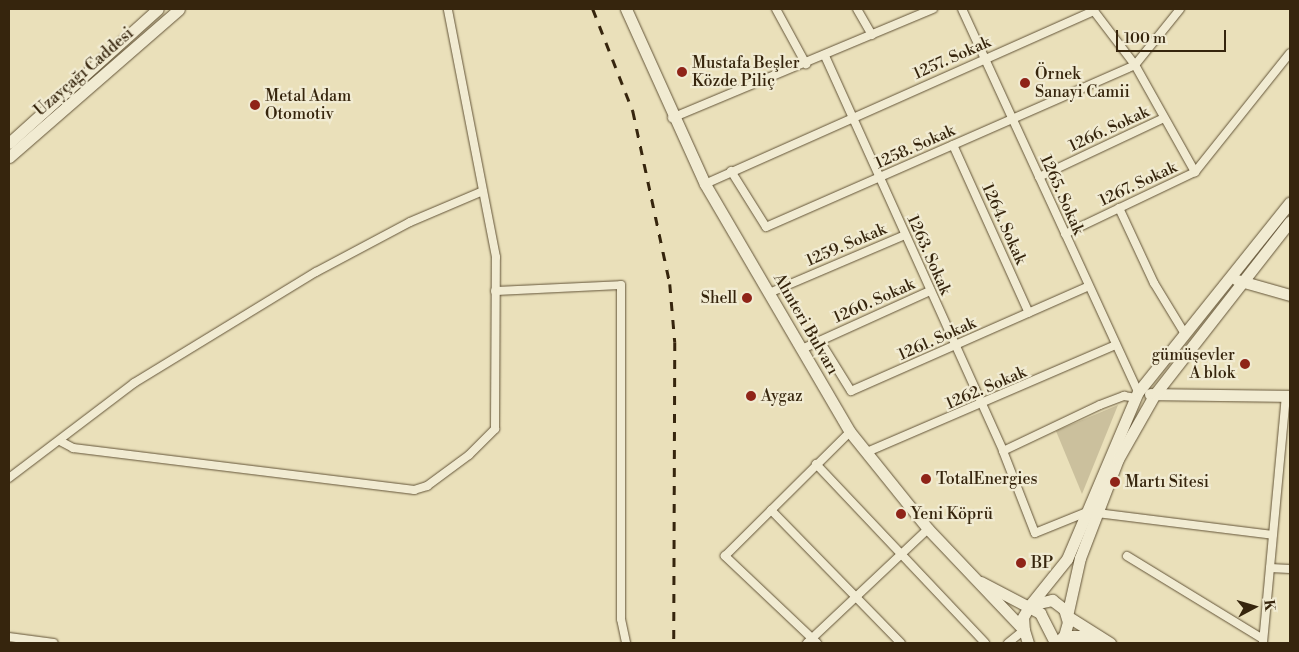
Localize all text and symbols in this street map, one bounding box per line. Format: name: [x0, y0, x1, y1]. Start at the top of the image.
scale bar: [1119, 20, 1229, 52]
street label: Uzayçağı Caddesi: [30, 24, 138, 120]
text: 100 m: [1124, 29, 1166, 48]
street label: 1257. Sokak: [910, 32, 994, 84]
place label: Mustafa Beşler Közde Piliç: [692, 53, 800, 91]
place label: Örnek Sanayi Camii: [1035, 64, 1130, 102]
marker: Mustafa Beşler Közde Piliç: [676, 66, 688, 78]
marker: Örnek Sanayi Camii: [1019, 77, 1031, 89]
place label: Metal Adam Otomotiv: [265, 86, 351, 124]
marker: Metal Adam Otomotiv: [249, 99, 261, 111]
street label: 1266. Sokak: [1066, 102, 1152, 156]
street label: 1258. Sokak: [872, 121, 958, 173]
street label: 1265. Sokak: [1036, 152, 1088, 238]
street label: 1267. Sokak: [1096, 158, 1180, 210]
street label: 1264. Sokak: [978, 181, 1030, 267]
street label: 1263. Sokak: [903, 212, 955, 298]
street label: 1259. Sokak: [803, 220, 889, 270]
street label: Alınteri Bulvarı: [769, 270, 843, 378]
street label: 1260. Sokak: [830, 275, 918, 327]
place label: Shell: [701, 288, 737, 308]
marker: Shell: [741, 292, 753, 304]
street label: 1261. Sokak: [895, 313, 979, 365]
place label: gümüşevler A blok: [1152, 345, 1235, 383]
marker: gümüşevler A blok: [1239, 358, 1251, 370]
street label: 1262. Sokak: [943, 362, 1029, 414]
place label: Aygaz: [761, 386, 803, 406]
marker: Aygaz: [745, 390, 757, 402]
place label: TotalEnergies: [936, 469, 1038, 489]
place label: Martı Sitesi: [1125, 472, 1209, 492]
marker: TotalEnergies: [920, 473, 932, 485]
marker: Martı Sitesi: [1109, 476, 1121, 488]
place label: Yeni Köprü: [911, 504, 993, 524]
marker: Yeni Köprü: [895, 508, 907, 520]
place label: BP: [1031, 553, 1053, 573]
marker: BP: [1015, 557, 1027, 569]
north arrow: [1229, 582, 1279, 632]
text: K: [1259, 599, 1278, 612]

